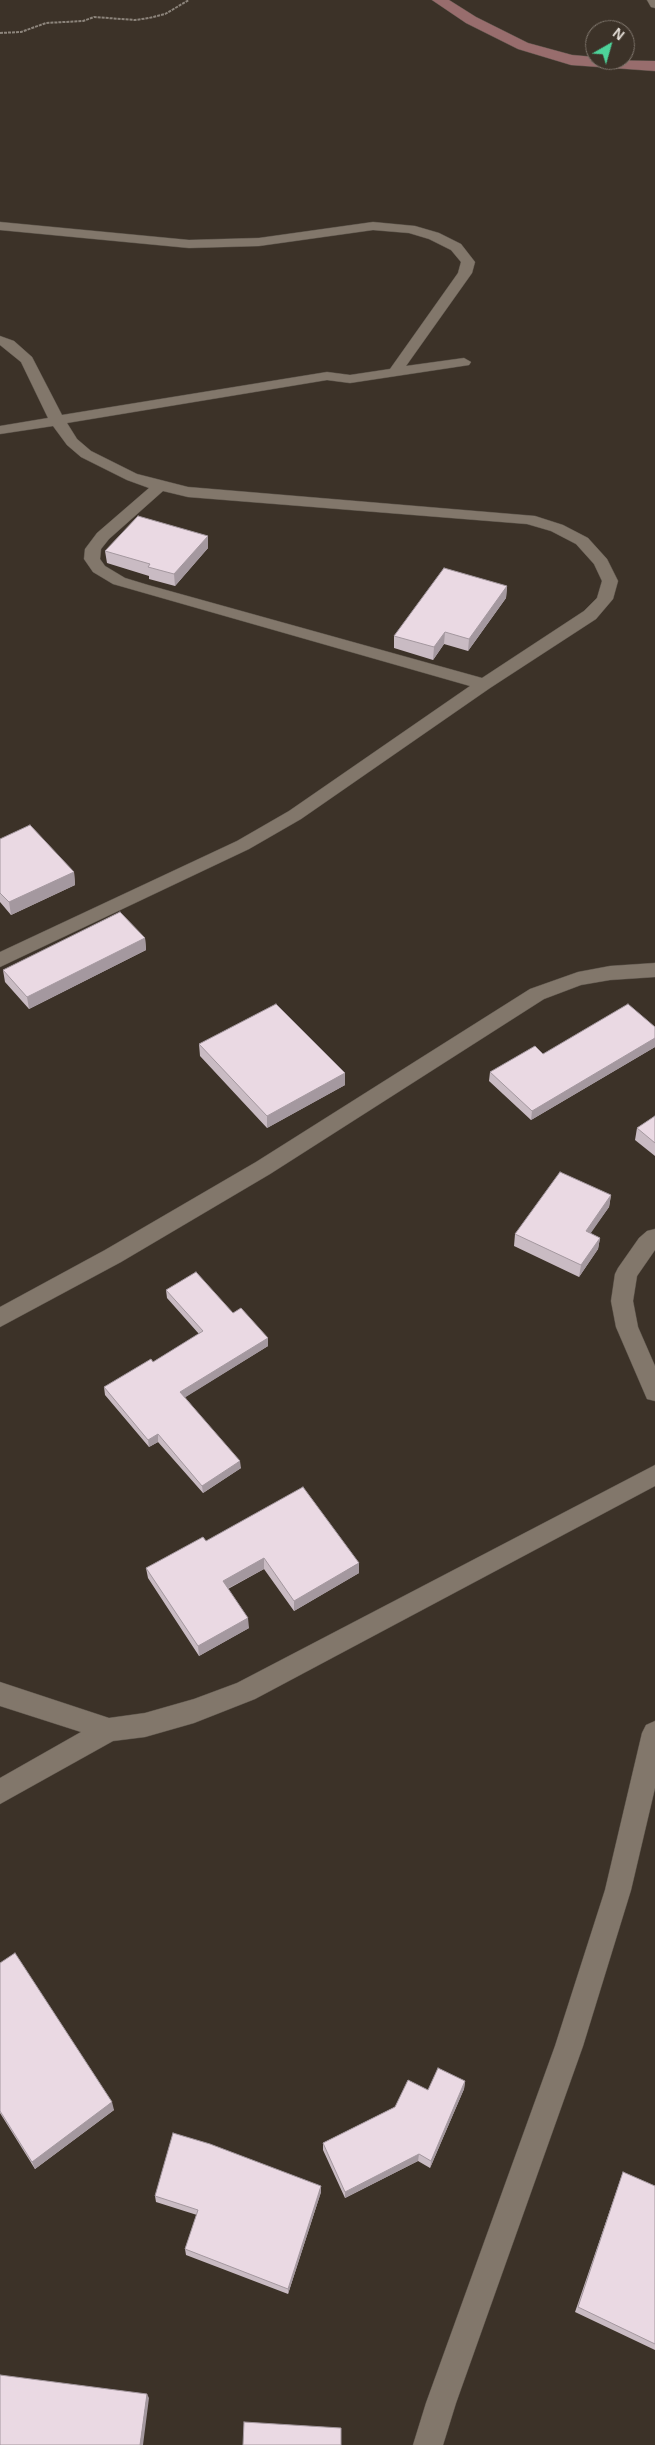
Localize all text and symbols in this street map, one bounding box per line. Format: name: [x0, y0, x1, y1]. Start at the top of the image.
north arrow: [585, 20, 635, 70]
text: N: [610, 25, 628, 43]

